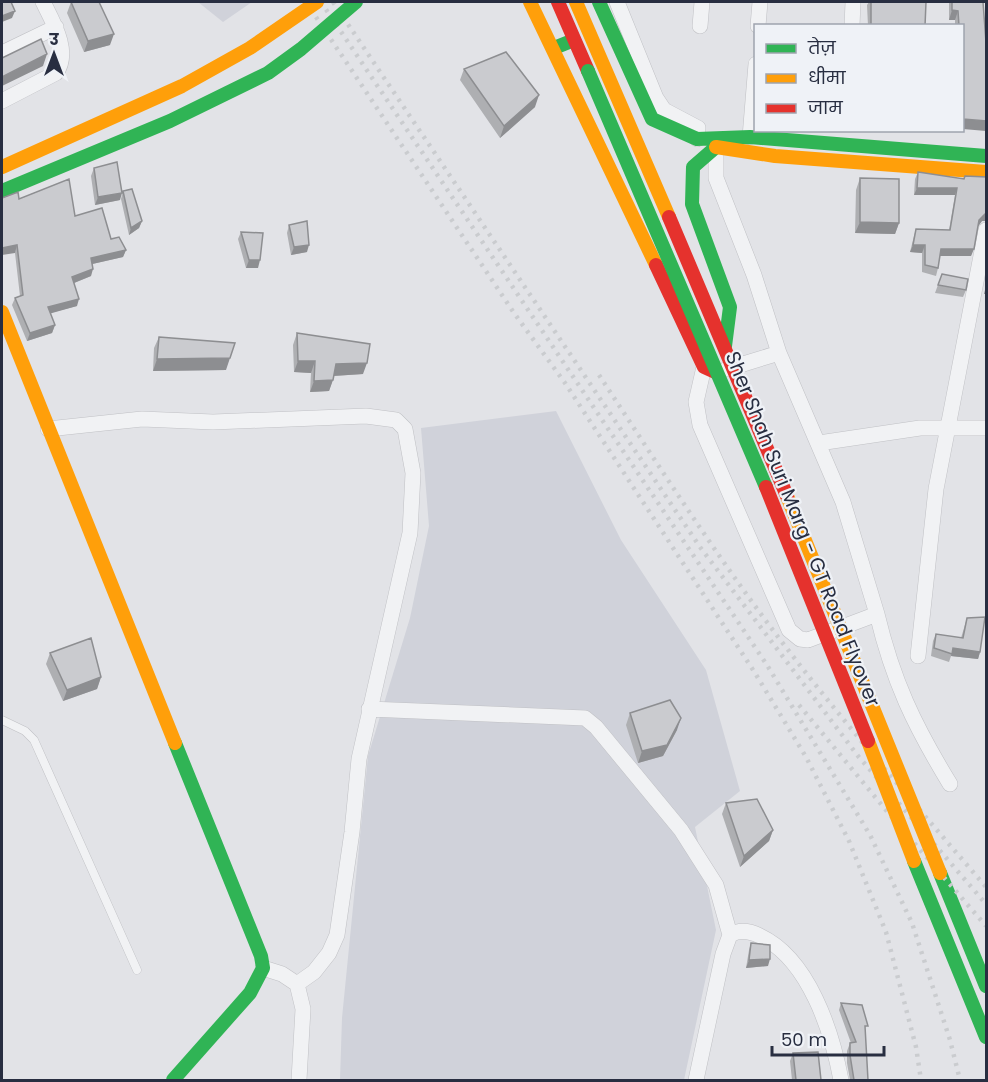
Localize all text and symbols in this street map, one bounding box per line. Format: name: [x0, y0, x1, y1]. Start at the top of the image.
north arrow: [24, 24, 84, 84]
legend: [754, 24, 964, 132]
text: उ: [48, 28, 59, 51]
text: तेज़: [807, 35, 836, 60]
text: धीमा: [808, 65, 846, 90]
text: जाम: [807, 95, 843, 120]
street label: Sher Shah Suri Marg - GT Road Flyover: [719, 347, 887, 711]
scale bar: [772, 1019, 884, 1057]
text: 50 m: [781, 1027, 827, 1052]

